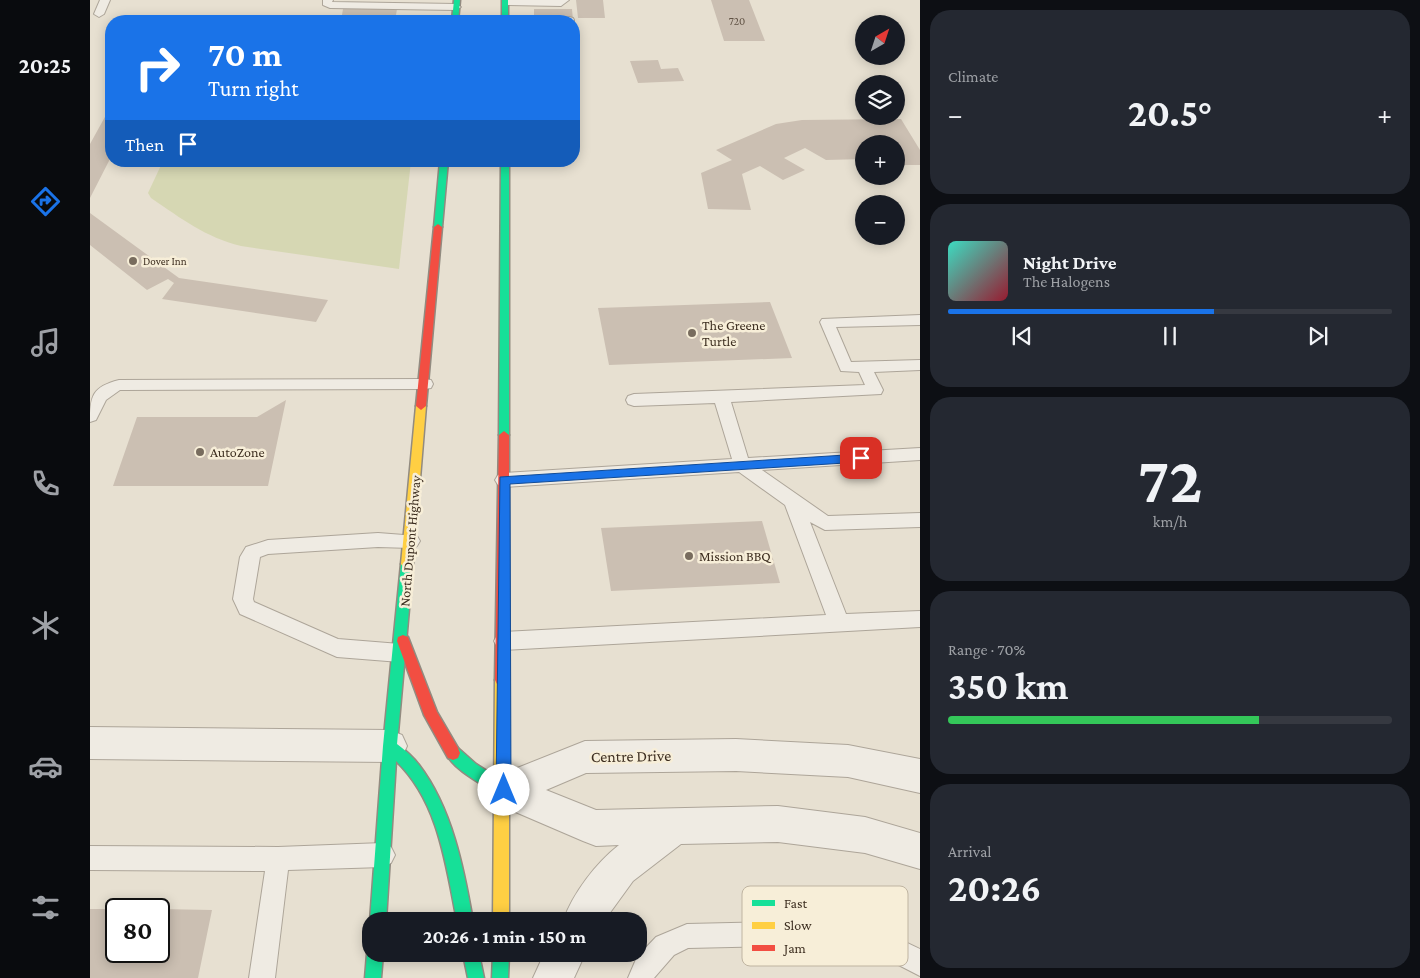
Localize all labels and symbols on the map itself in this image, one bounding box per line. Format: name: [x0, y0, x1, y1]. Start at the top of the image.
house number: 720: [729, 15, 745, 27]
north arrow: [855, 15, 905, 65]
marker: Dover Inn: [127, 255, 139, 267]
place label: Dover Inn: [143, 255, 187, 267]
place label: The Greene Turtle: [702, 317, 765, 349]
marker: The Greene Turtle: [686, 327, 698, 339]
pin: [840, 437, 882, 479]
place label: AutoZone: [210, 444, 265, 460]
marker: AutoZone: [194, 446, 206, 458]
street label: North Dupont Highway: [396, 474, 424, 607]
place label: Mission BBQ: [699, 548, 771, 564]
marker: Mission BBQ: [683, 550, 695, 562]
street label: Centre Drive: [591, 747, 671, 765]
position arrow: [477, 763, 529, 815]
legend: [742, 886, 908, 966]
text: Fast: [784, 895, 808, 911]
speed limit sign: 80: [105, 898, 170, 963]
text: Slow: [784, 917, 812, 933]
text: Jam: [782, 940, 806, 956]

